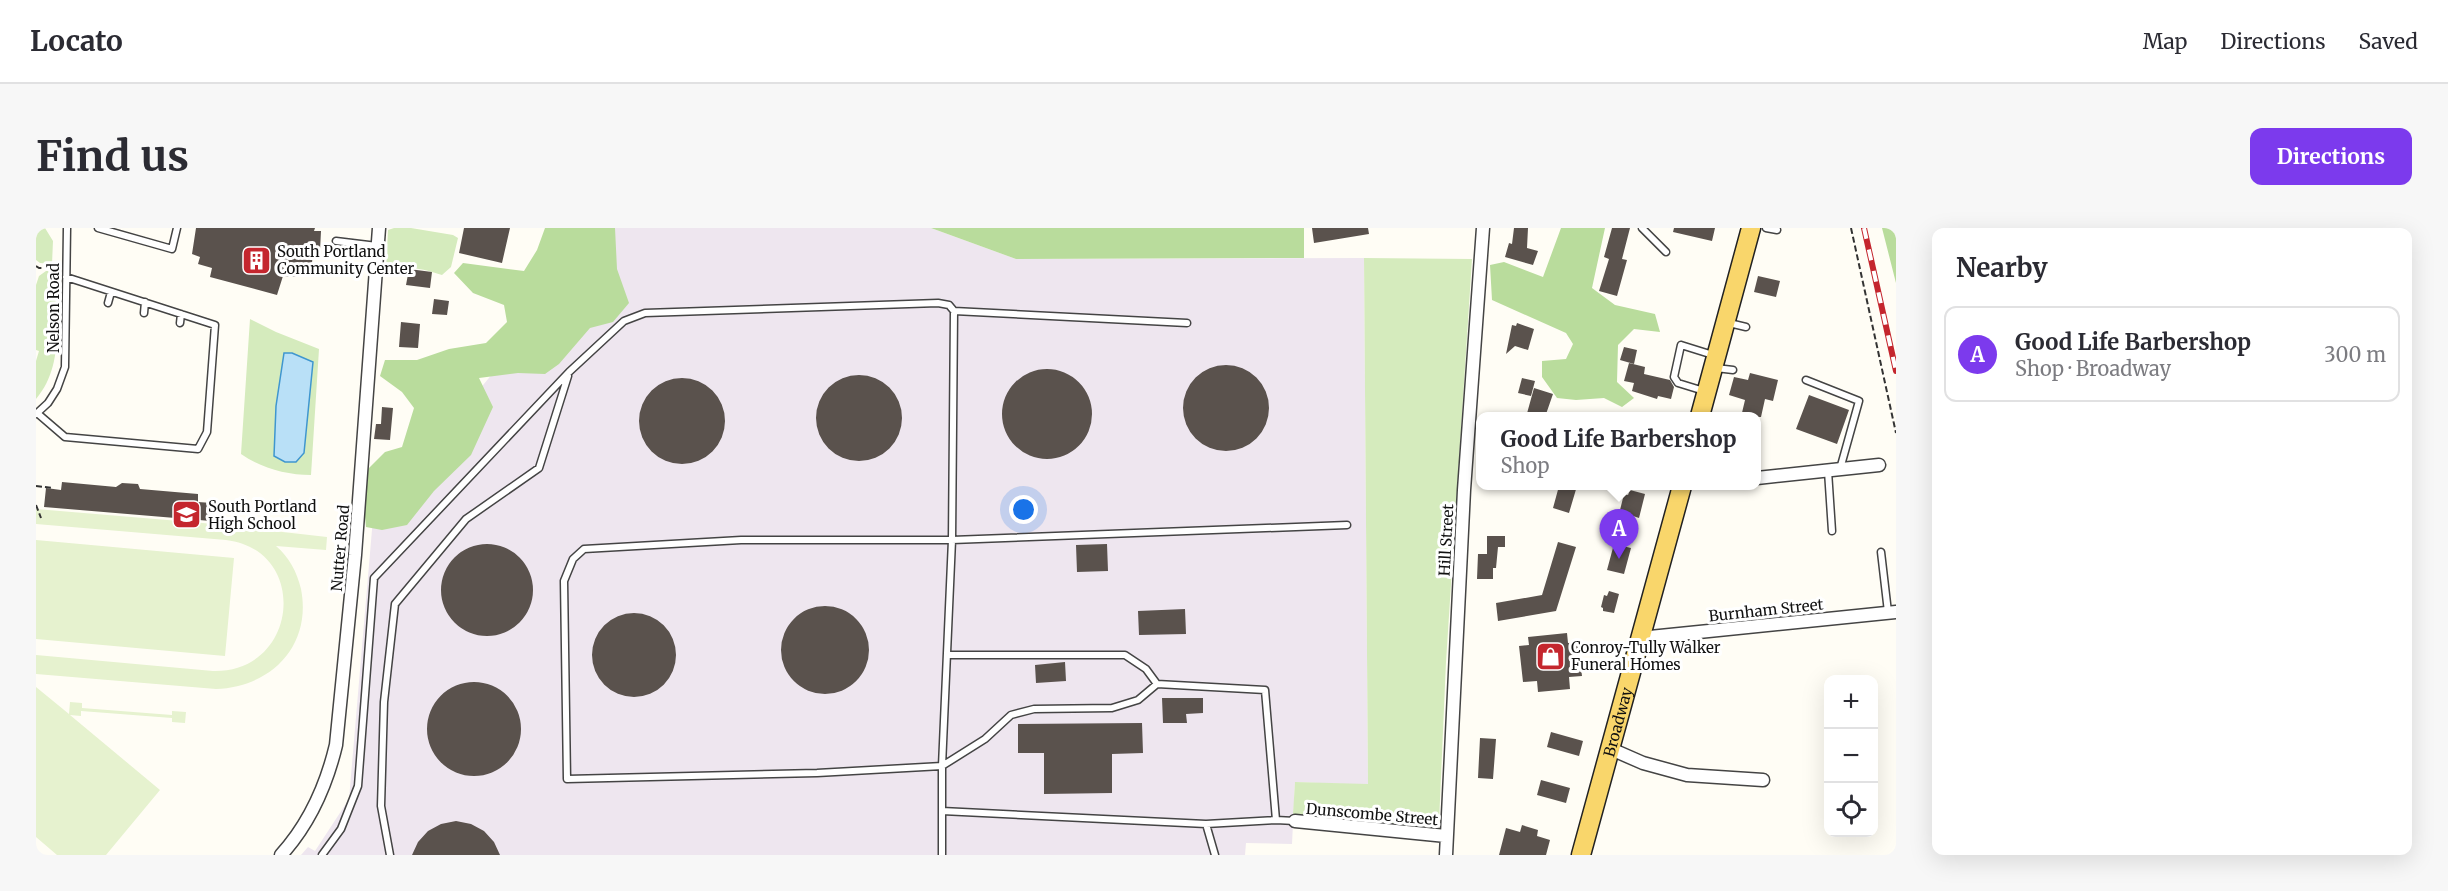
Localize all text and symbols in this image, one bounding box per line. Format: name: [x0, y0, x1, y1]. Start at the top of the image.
text: Locato: [30, 23, 123, 59]
text: Map: [2143, 28, 2187, 55]
text: Directions: [2220, 28, 2325, 55]
text: Saved: [2358, 28, 2418, 55]
button: Directions: [2250, 128, 2412, 185]
text: Find us: [36, 130, 189, 182]
place label: South Portland Community Center: [277, 242, 414, 278]
building icon: South Portland Community Center: [240, 244, 272, 276]
text: Nearby: [1956, 251, 2048, 284]
street label: Nelson Road: [44, 263, 63, 353]
text: Good Life Barbershop: [2015, 328, 2251, 356]
text: A: [1970, 342, 1985, 367]
text: 300 m: [2324, 342, 2386, 367]
text: Shop · Broadway: [2015, 356, 2171, 381]
popup: [1476, 412, 1761, 490]
text: Good Life Barbershop: [1501, 425, 1736, 453]
text: Shop: [1501, 453, 1549, 478]
your location: [1009, 495, 1038, 524]
place label: South Portland High School: [208, 497, 317, 533]
school or university icon: South Portland High School: [171, 499, 203, 531]
street label: Hill Street: [1435, 503, 1457, 577]
street label: Nutter Road: [327, 504, 353, 592]
pin: A: [1600, 510, 1638, 559]
street label: Burnham Street: [1708, 595, 1824, 625]
place label: Conroy-Tully Walker Funeral Homes: [1571, 638, 1721, 674]
shop icon: Conroy-Tully Walker Funeral Homes: [1534, 640, 1566, 672]
map controls: [1824, 675, 1878, 837]
button: +: [1824, 675, 1878, 729]
street label: Broadway: [1599, 685, 1636, 759]
button: −: [1824, 729, 1878, 783]
button: locate: [1824, 783, 1878, 837]
street label: Dunscombe Street: [1305, 799, 1439, 829]

